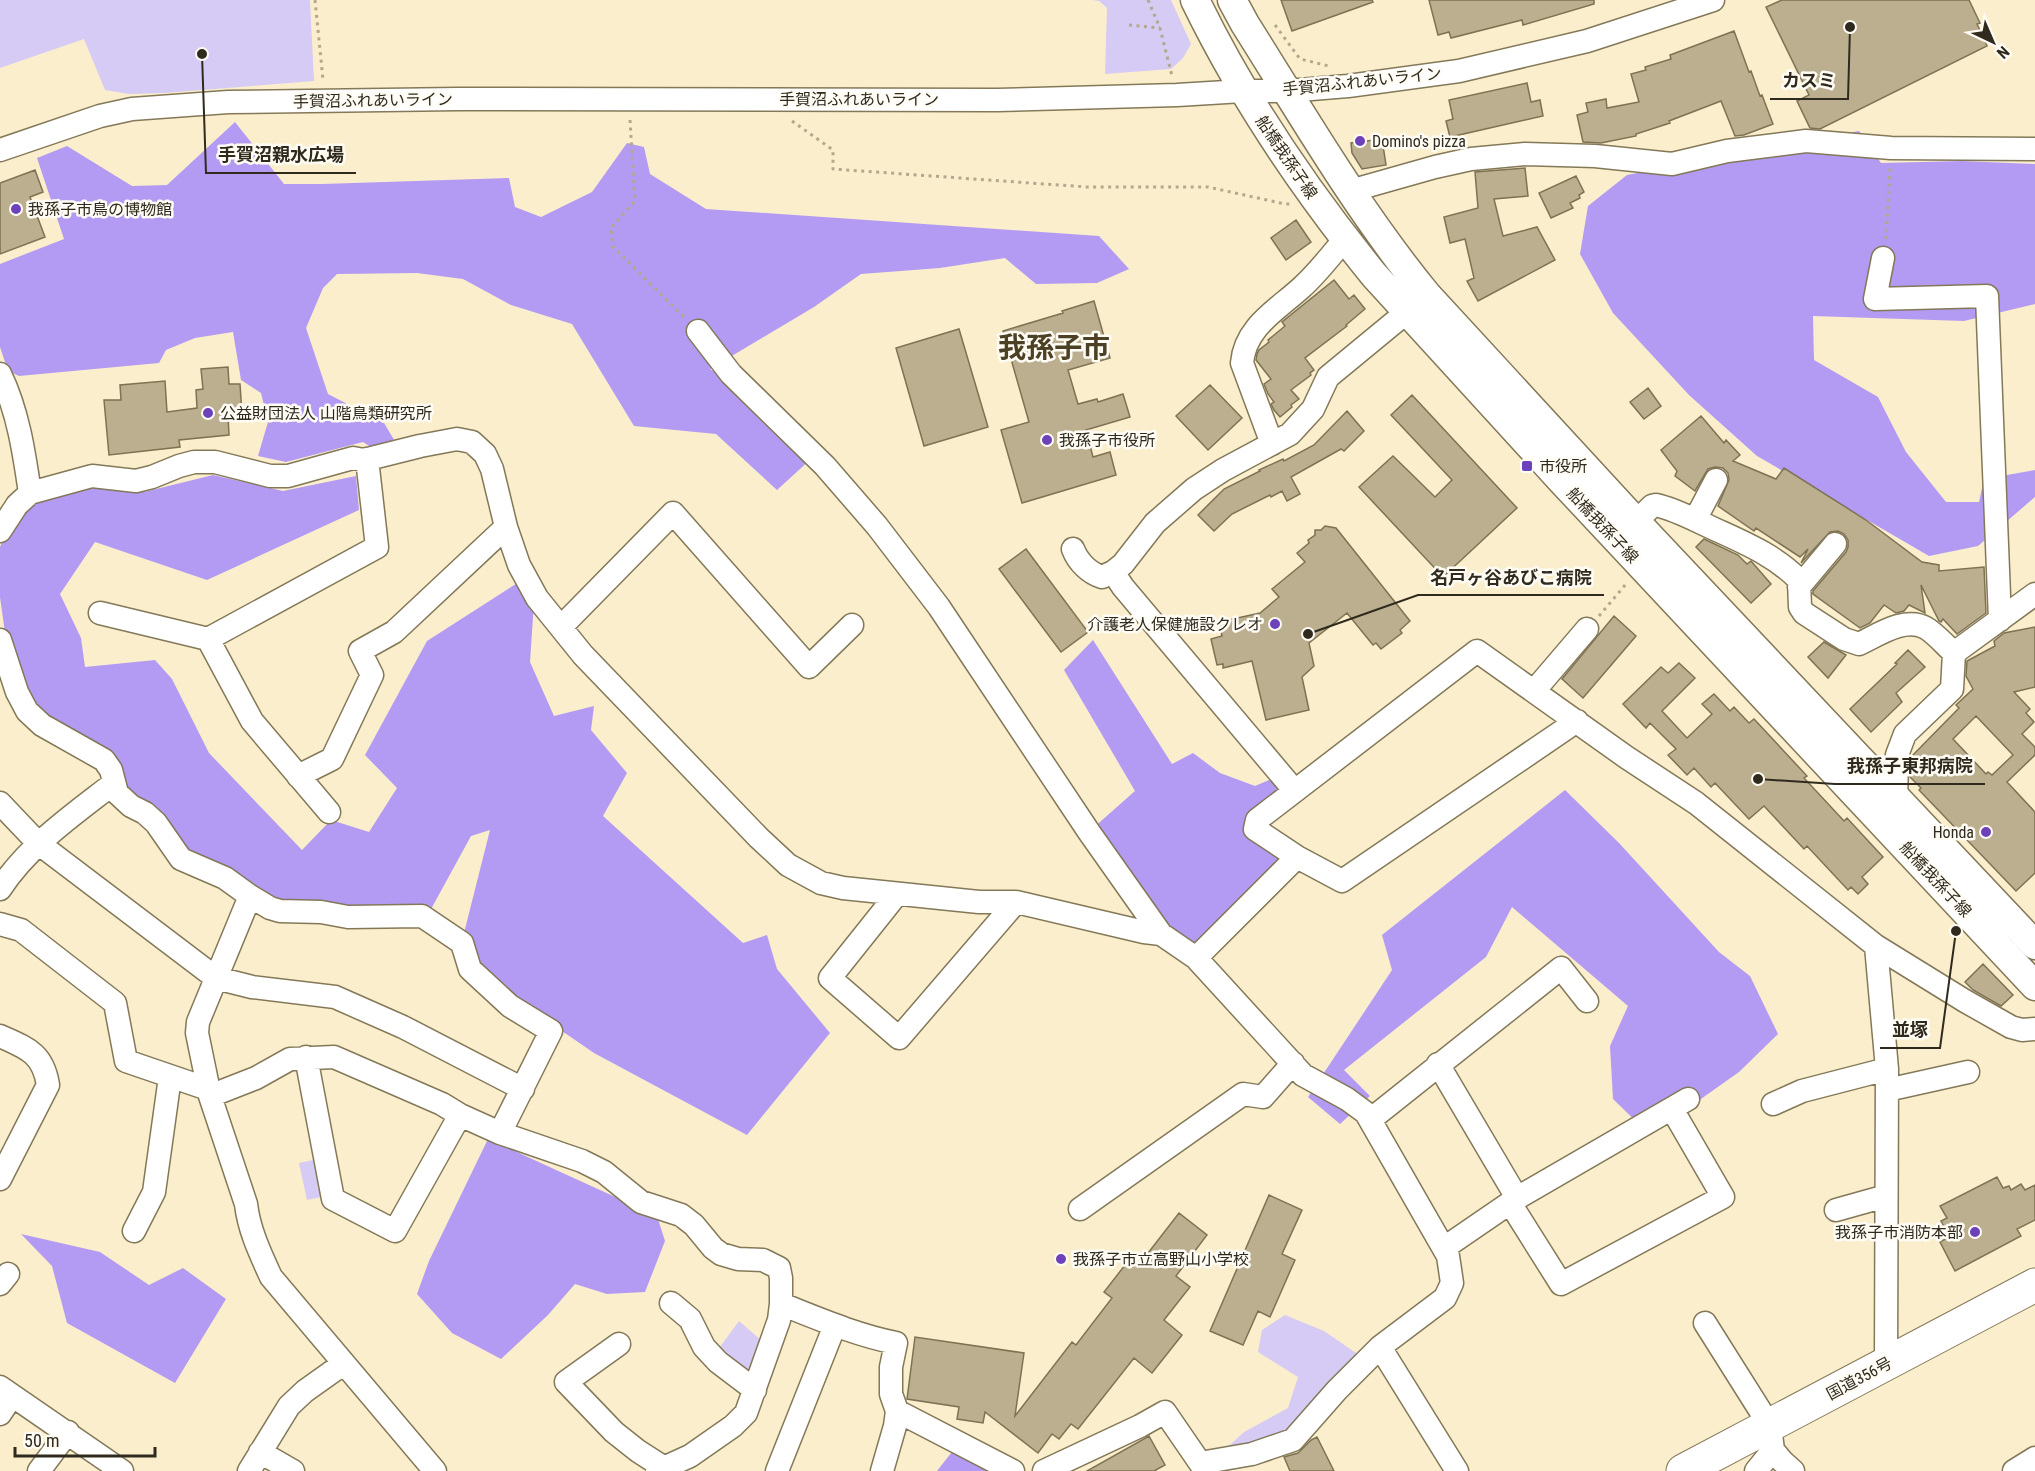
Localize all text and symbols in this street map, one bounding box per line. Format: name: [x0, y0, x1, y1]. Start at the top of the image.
north arrow: [1963, 12, 2023, 72]
text: N: [1993, 42, 2013, 63]
callout: カスミ: [1770, 63, 1848, 99]
street label: 手賀沼ふれあいライン: [1281, 64, 1443, 99]
text: カスミ: [1782, 70, 1836, 91]
street label: 手賀沼ふれあいライン: [293, 90, 453, 111]
street label: 手賀沼ふれあいライン: [779, 90, 939, 109]
street label: 船橋我孫子線: [1252, 112, 1321, 202]
place label: Domino's pizza: [1372, 132, 1466, 151]
marker: Domino's pizza: [1353, 134, 1367, 148]
callout: 手賀沼親水広場: [206, 137, 356, 173]
text: 手賀沼親水広場: [218, 144, 344, 165]
place label: 我孫子市鳥の博物館: [28, 200, 172, 219]
marker: 我孫子市鳥の博物館: [9, 202, 23, 216]
district label: 我孫子市: [998, 331, 1110, 364]
place label: 公益財団法人 山階鳥類研究所: [220, 404, 432, 423]
marker: 公益財団法人 山階鳥類研究所: [201, 406, 215, 420]
place label: 我孫子市役所: [1059, 431, 1155, 450]
marker: 我孫子市役所: [1040, 433, 1054, 447]
place label: 市役所: [1539, 457, 1587, 476]
marker: 市役所: [1520, 459, 1534, 473]
street label: 船橋我孫子線: [1563, 484, 1642, 567]
callout: 名戸ヶ谷あびこ病院: [1418, 559, 1604, 595]
text: 名戸ヶ谷あびこ病院: [1430, 567, 1592, 588]
place label: 介護老人保健施設クレオ: [1087, 615, 1263, 634]
marker: 介護老人保健施設クレオ: [1268, 617, 1282, 631]
callout: 我孫子東邦病院: [1835, 748, 1985, 784]
text: 我孫子東邦病院: [1847, 755, 1973, 776]
place label: Honda: [1933, 823, 1974, 842]
marker: Honda: [1979, 825, 1993, 839]
street label: 船橋我孫子線: [1896, 838, 1975, 921]
callout: 並塚: [1880, 1012, 1940, 1048]
text: 並塚: [1892, 1019, 1928, 1040]
place label: 我孫子市消防本部: [1835, 1223, 1963, 1242]
marker: 我孫子市消防本部: [1968, 1225, 1982, 1239]
place label: 我孫子市立高野山小学校: [1073, 1250, 1249, 1269]
marker: 我孫子市立高野山小学校: [1054, 1252, 1068, 1266]
street label: 国道356号: [1823, 1353, 1895, 1404]
scale bar: [15, 1420, 154, 1458]
text: 50 m: [24, 1430, 59, 1451]

